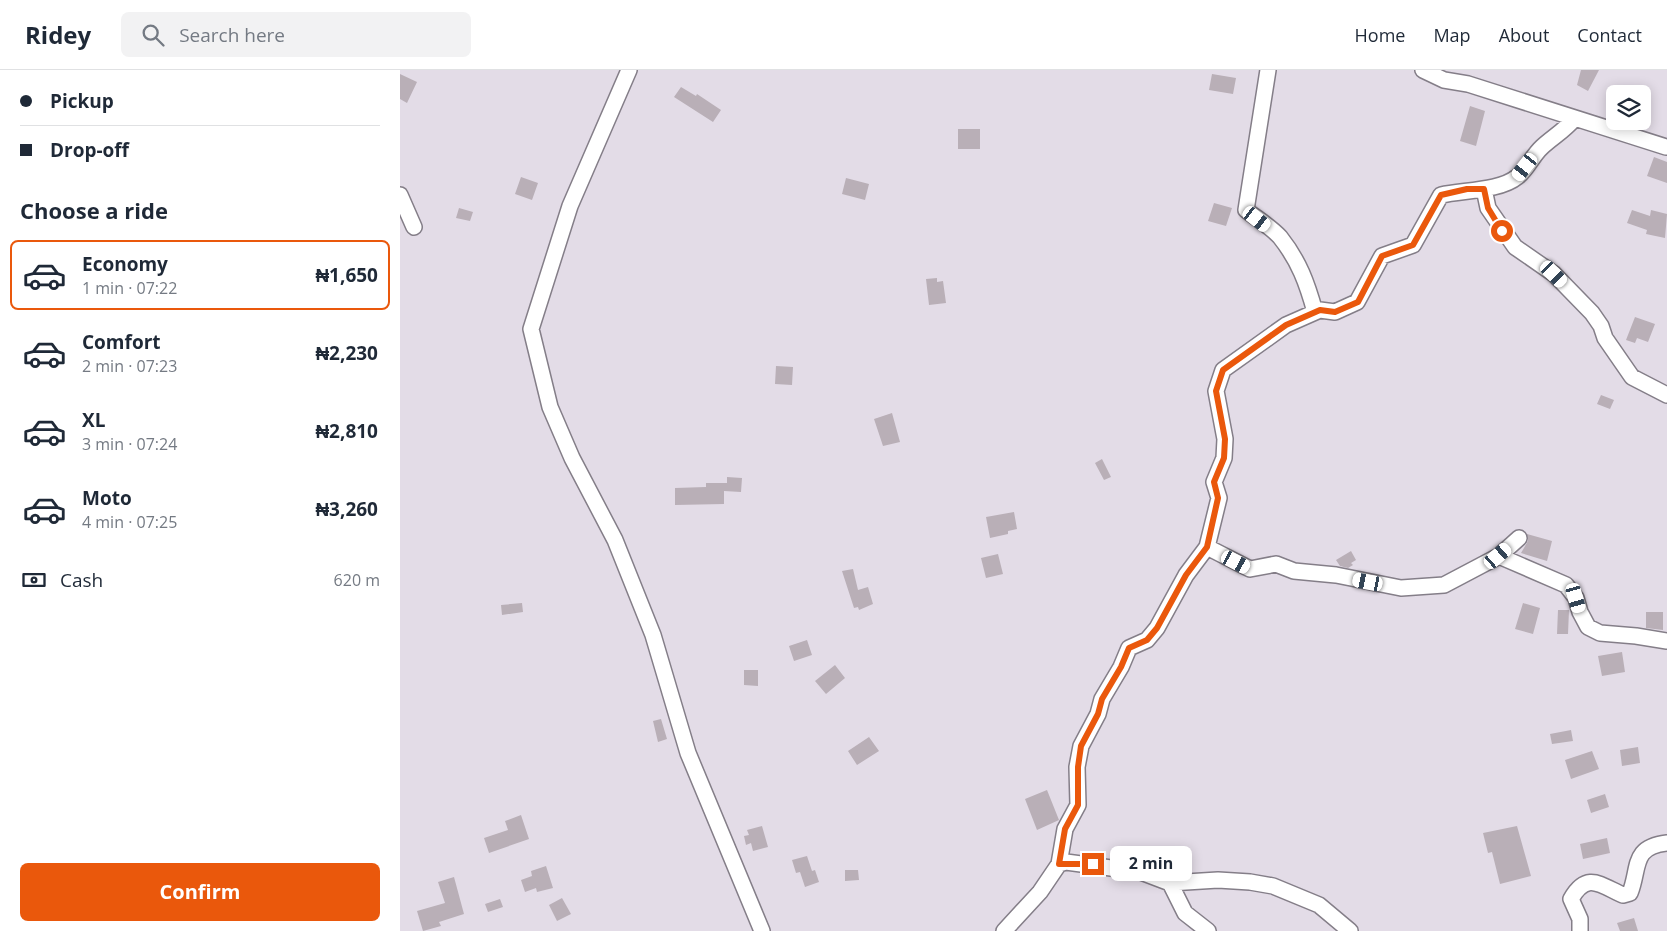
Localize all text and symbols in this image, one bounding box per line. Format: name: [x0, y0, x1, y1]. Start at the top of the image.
search box: [121, 12, 471, 57]
text: Ridey: [25, 18, 91, 51]
icon: search: [139, 21, 167, 49]
text: Search here: [179, 22, 285, 48]
text: Home: [1355, 23, 1405, 47]
text: Map: [1433, 23, 1471, 47]
text: About: [1499, 23, 1549, 47]
text: Contact: [1577, 23, 1642, 47]
map controls: [1606, 85, 1651, 130]
button: layers: [1606, 85, 1651, 130]
text: Pickup: [50, 88, 114, 114]
text: Drop-off: [50, 137, 129, 163]
car: [1509, 151, 1540, 183]
text: Choose a ride: [20, 195, 168, 225]
car: [1240, 204, 1273, 234]
route start: [1491, 220, 1513, 242]
text: Economy: [82, 251, 168, 277]
icon: car: [22, 253, 67, 298]
car: [1538, 258, 1569, 290]
text: ₦1,650: [315, 262, 378, 288]
text: 1 min · 07:22: [82, 277, 177, 299]
text: Comfort: [82, 329, 161, 355]
icon: car: [22, 331, 67, 376]
text: ₦2,230: [315, 340, 378, 366]
text: 2 min · 07:23: [82, 355, 177, 377]
text: XL: [82, 407, 105, 433]
icon: car: [22, 409, 67, 454]
text: ₦2,810: [315, 418, 378, 444]
text: 3 min · 07:24: [82, 433, 177, 455]
text: Moto: [82, 485, 132, 511]
icon: car: [22, 487, 67, 532]
text: ₦3,260: [315, 496, 378, 522]
text: 4 min · 07:25: [82, 511, 177, 533]
car: [1481, 540, 1514, 572]
car: [1219, 548, 1252, 576]
icon: cash: [20, 566, 48, 594]
text: Cash: [60, 567, 103, 593]
text: 620 m: [334, 569, 380, 591]
car: [1351, 572, 1384, 592]
car: [1564, 582, 1587, 614]
callout: 2 min: [1110, 846, 1193, 882]
text: 2 min: [1129, 852, 1173, 874]
route end: [1082, 853, 1104, 875]
button: Confirm: [20, 863, 380, 921]

